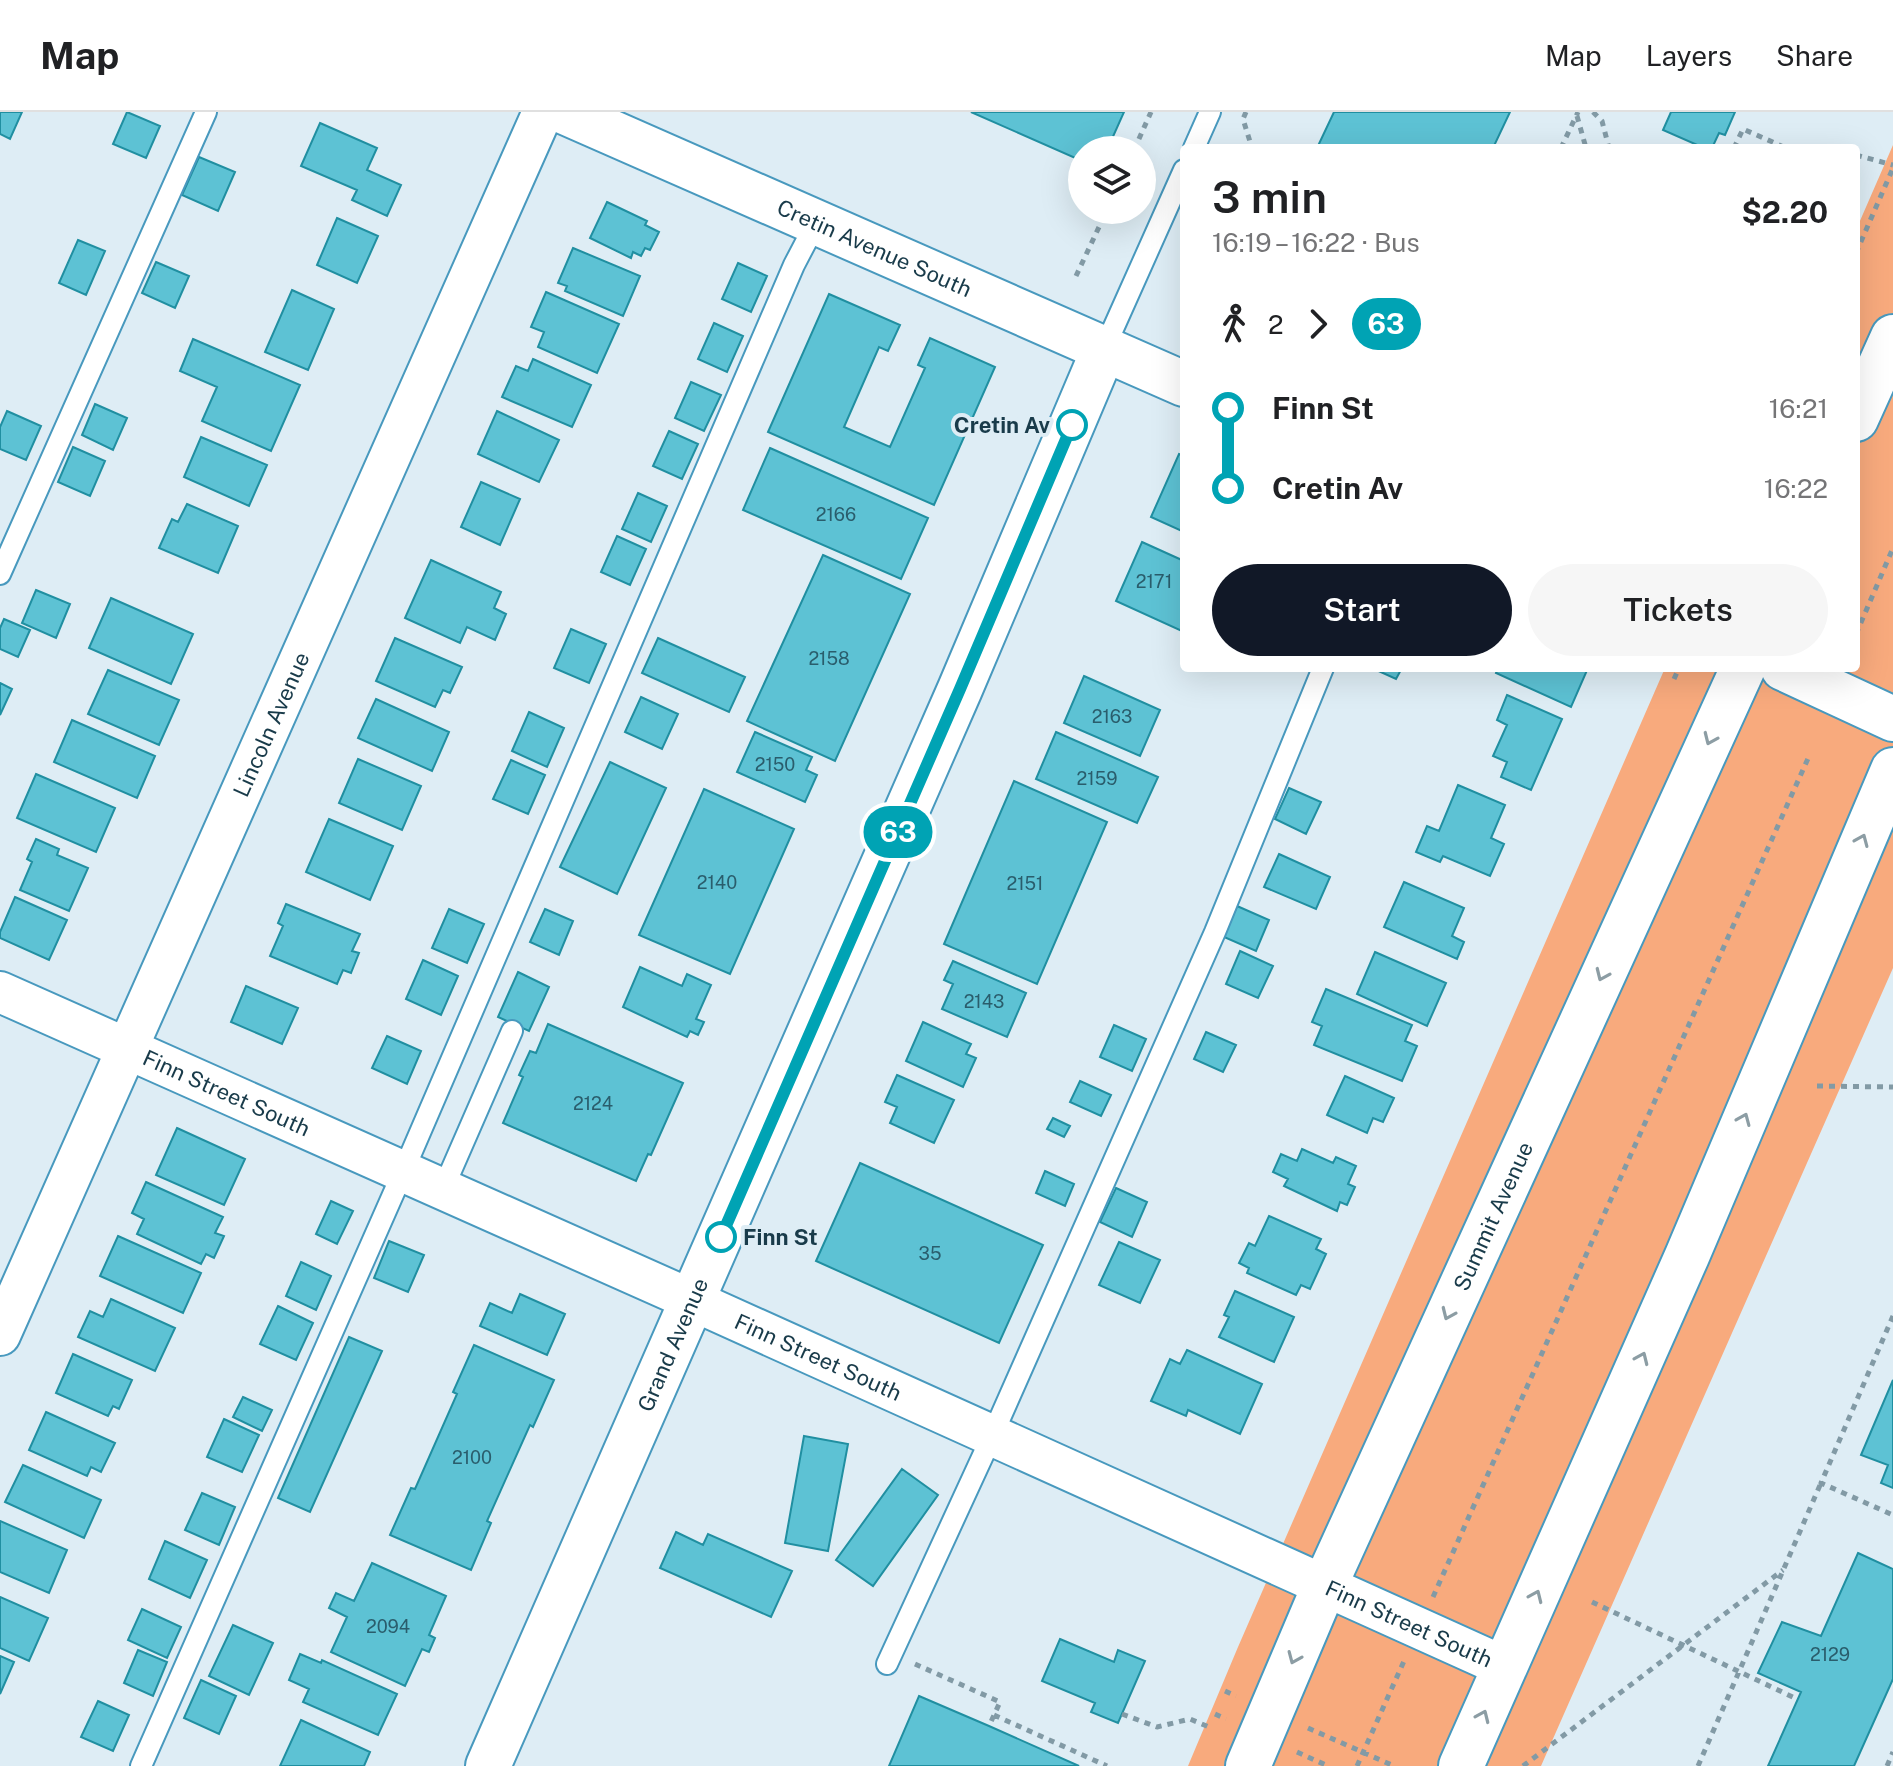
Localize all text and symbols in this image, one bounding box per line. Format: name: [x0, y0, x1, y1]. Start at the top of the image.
text: Map: [40, 33, 119, 78]
text: Map: [1545, 39, 1602, 72]
text: Layers: [1646, 39, 1732, 72]
text: Share: [1776, 39, 1853, 72]
map controls: [1068, 136, 1156, 224]
button: layers: [1068, 136, 1156, 224]
text: 3 min: [1212, 171, 1327, 223]
street label: Cretin Avenue South: [773, 194, 976, 302]
text: $2.20: [1741, 194, 1828, 230]
text: 16:19 – 16:22 · Bus: [1212, 227, 1420, 258]
icon: walk: [1212, 302, 1256, 346]
icon: forward: [1296, 302, 1340, 346]
text: 63: [1368, 307, 1405, 340]
text: 2: [1268, 309, 1284, 340]
text: Finn St: [1272, 390, 1374, 426]
text: 16:21: [1769, 393, 1828, 424]
marker: Cretin Av: [1057, 410, 1087, 440]
place label: Cretin Av: [954, 412, 1051, 438]
text: Cretin Av: [1272, 470, 1403, 506]
text: 16:22: [1764, 473, 1828, 504]
house number: 2166: [816, 504, 856, 525]
button: Start: [1212, 564, 1512, 656]
button: Tickets: [1528, 564, 1828, 656]
house number: 2171: [1136, 571, 1172, 592]
street label: Lincoln Avenue: [228, 648, 315, 801]
house number: 2158: [808, 648, 850, 669]
house number: 2163: [1092, 706, 1132, 727]
one-way arrow: [1704, 730, 1720, 745]
house number: 2150: [755, 754, 795, 775]
house number: 2159: [1077, 768, 1117, 789]
line badge: 63: [862, 806, 934, 858]
text: 63: [879, 815, 917, 848]
one-way arrow: [1853, 834, 1869, 849]
house number: 2140: [697, 872, 737, 893]
house number: 2151: [1007, 873, 1043, 894]
one-way arrow: [1596, 967, 1612, 982]
house number: 2143: [964, 991, 1004, 1012]
street label: Finn Street South: [139, 1044, 314, 1141]
house number: 2124: [573, 1093, 613, 1114]
one-way arrow: [1734, 1113, 1750, 1127]
street label: Summit Avenue: [1448, 1138, 1538, 1295]
marker: Finn St: [706, 1222, 736, 1252]
place label: Finn St: [743, 1224, 818, 1250]
house number: 35: [919, 1243, 941, 1264]
street label: Grand Avenue: [632, 1274, 713, 1416]
one-way arrow: [1442, 1306, 1458, 1320]
street label: Finn Street South: [731, 1308, 906, 1406]
one-way arrow: [1632, 1352, 1648, 1366]
house number: 2100: [452, 1447, 492, 1468]
street label: Finn Street South: [1321, 1575, 1496, 1673]
one-way arrow: [1526, 1589, 1542, 1604]
house number: 2094: [366, 1616, 410, 1637]
house number: 2129: [1810, 1644, 1850, 1665]
one-way arrow: [1287, 1650, 1303, 1665]
one-way arrow: [1473, 1710, 1489, 1725]

